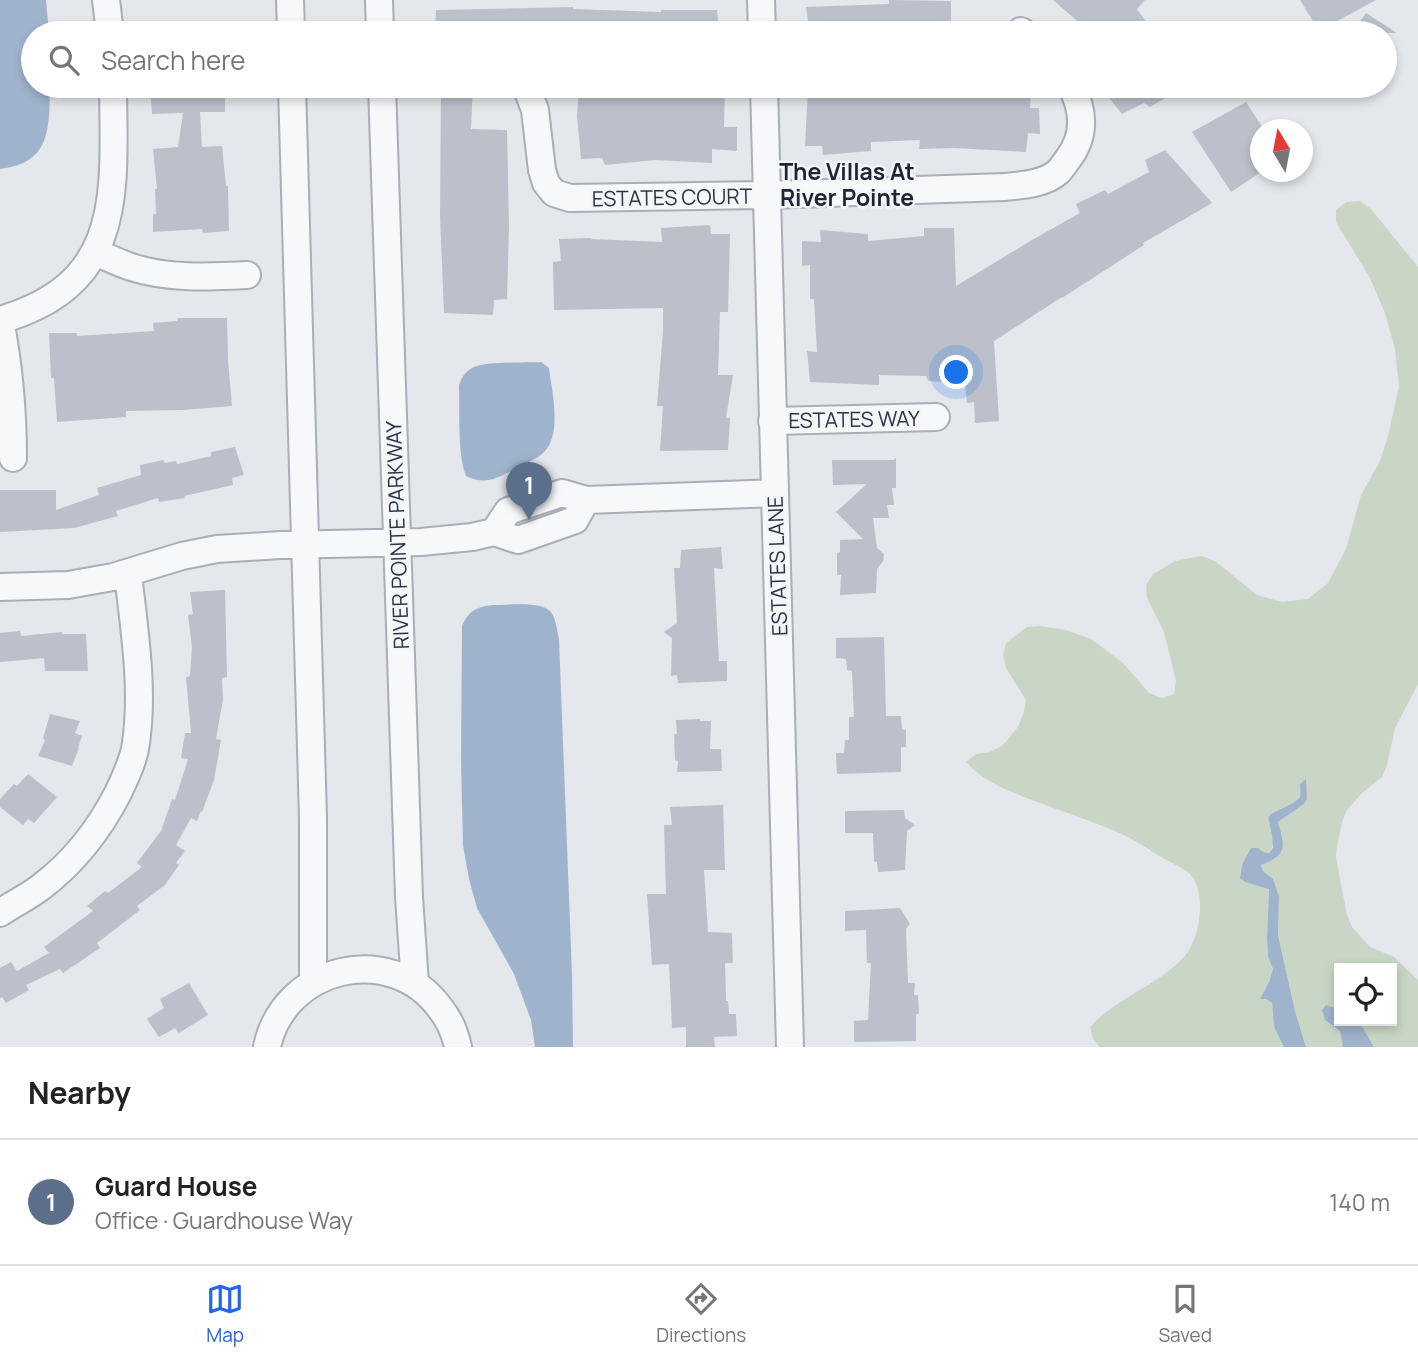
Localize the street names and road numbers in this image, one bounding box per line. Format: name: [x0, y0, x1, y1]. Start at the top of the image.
street label: ESTATES COURT: [592, 182, 753, 212]
street label: ESTATES WAY: [788, 404, 920, 434]
street label: RIVER POINTE PARKWAY: [379, 420, 415, 650]
street label: ESTATES LANE: [761, 496, 793, 636]

